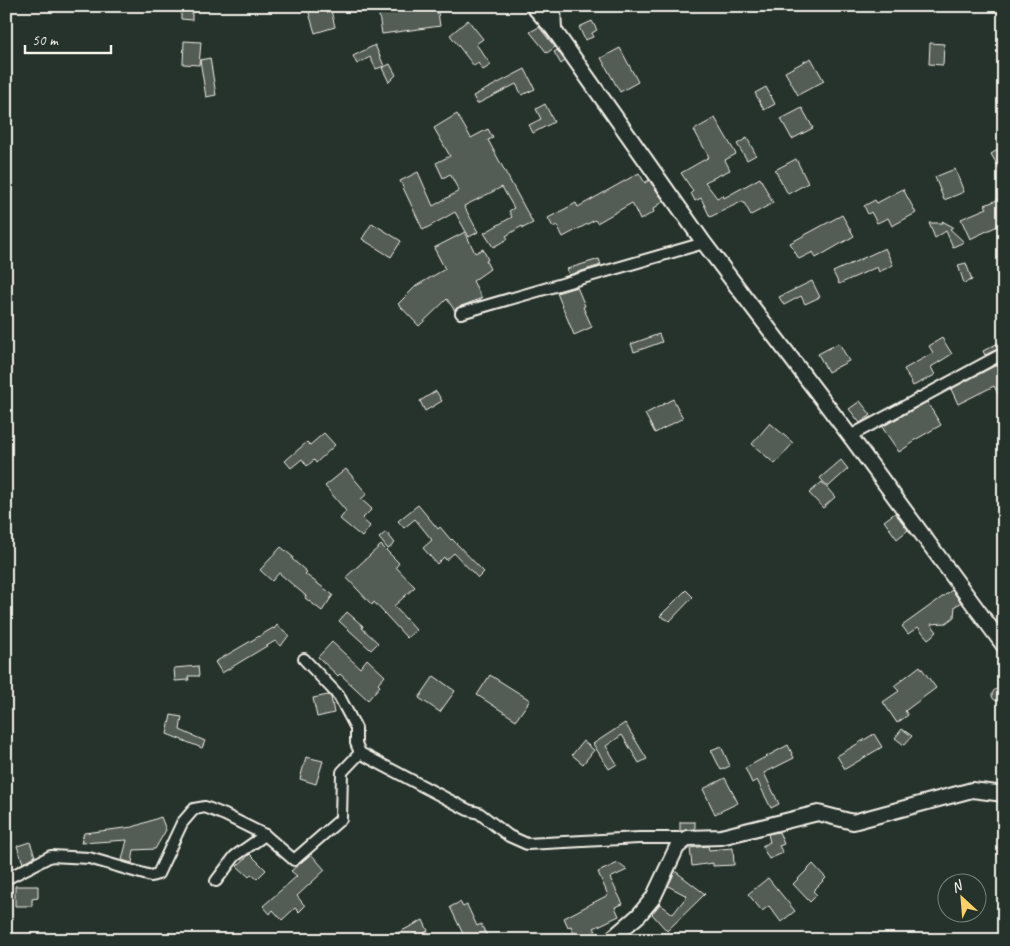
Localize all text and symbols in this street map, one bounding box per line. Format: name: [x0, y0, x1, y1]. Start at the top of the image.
scale bar: [25, 22, 111, 54]
text: 50 m: [32, 31, 59, 50]
north arrow: [938, 874, 988, 924]
text: N: [949, 876, 966, 896]

